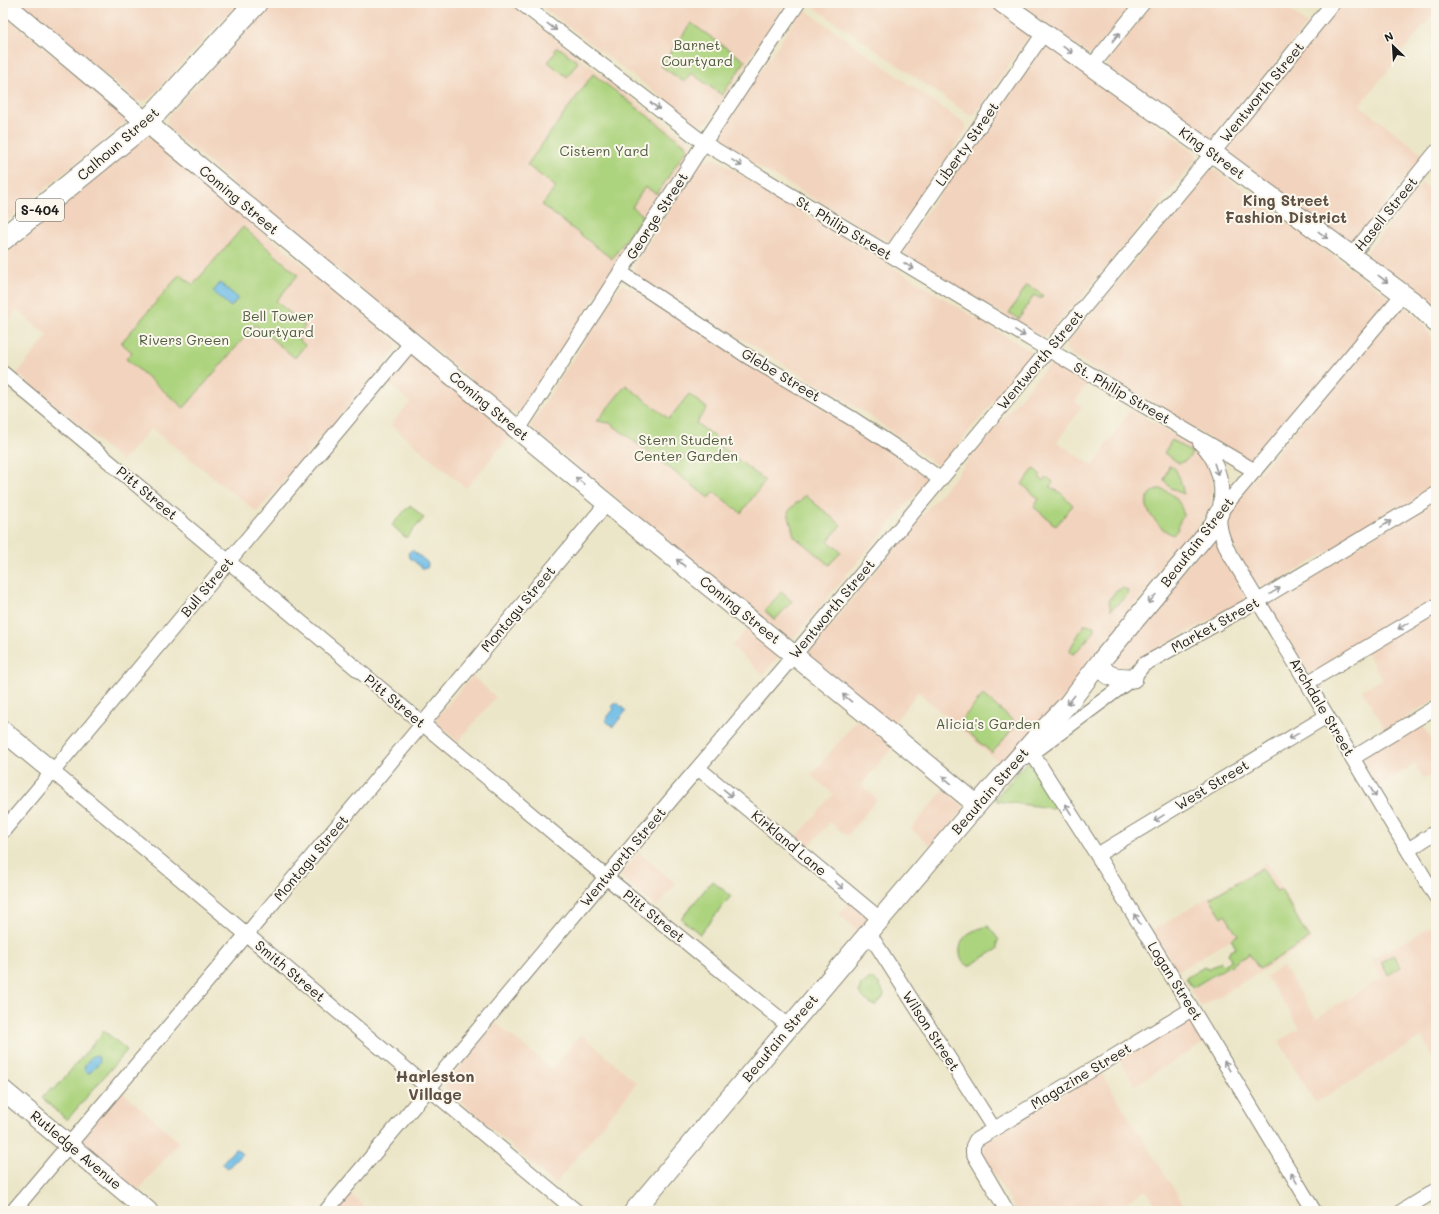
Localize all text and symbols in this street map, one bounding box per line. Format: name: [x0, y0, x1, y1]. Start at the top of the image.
one-way arrow: [546, 22, 557, 31]
north arrow: [1373, 26, 1413, 66]
text: N: [1382, 28, 1396, 45]
one-way arrow: [1111, 31, 1120, 42]
park label: Barnet Courtyard: [661, 35, 733, 70]
street label: Wentworth Street: [1215, 37, 1308, 146]
one-way arrow: [1062, 46, 1073, 54]
street label: Liberty Street: [930, 98, 1003, 190]
one-way arrow: [649, 101, 660, 110]
street label: Calhoun Street: [73, 103, 163, 185]
street label: King Street: [1175, 122, 1249, 183]
park label: Cistern Yard: [560, 141, 649, 160]
one-way arrow: [731, 160, 743, 168]
street label: Coming Street: [195, 161, 283, 239]
street label: George Street: [621, 169, 692, 263]
street label: Hasell Street: [1350, 173, 1421, 255]
district label: King Street Fashion District: [1225, 190, 1347, 227]
street label: St. Philip Street: [793, 191, 896, 264]
road number: S-404: [16, 199, 64, 221]
one-way arrow: [1317, 231, 1328, 239]
one-way arrow: [903, 263, 915, 271]
one-way arrow: [1377, 275, 1388, 283]
park label: Bell Tower Courtyard: [242, 306, 314, 341]
street label: Wentworth Street: [992, 306, 1087, 413]
park label: Rivers Green: [139, 330, 229, 349]
one-way arrow: [1014, 330, 1026, 338]
street label: Glebe Street: [738, 343, 824, 406]
street label: St. Philip Street: [1070, 357, 1174, 428]
street label: Coming Street: [445, 367, 533, 445]
park label: Stern Student Center Garden: [634, 430, 738, 465]
street label: Pitt Street: [113, 461, 182, 524]
one-way arrow: [1213, 462, 1220, 475]
one-way arrow: [574, 476, 585, 485]
street label: Beaufain Street: [1156, 493, 1238, 590]
one-way arrow: [1380, 519, 1392, 527]
street label: Bull Street: [176, 553, 237, 621]
street label: Wentworth Street: [784, 555, 879, 662]
one-way arrow: [675, 558, 686, 567]
street label: Montagu Street: [476, 562, 559, 656]
street label: Coming Street: [696, 571, 785, 648]
one-way arrow: [1269, 586, 1281, 594]
street label: Market Street: [1167, 592, 1262, 657]
one-way arrow: [1148, 594, 1157, 605]
one-way arrow: [1397, 622, 1409, 630]
street label: Archdale Street: [1286, 654, 1359, 759]
street label: Pitt Street: [361, 669, 430, 732]
one-way arrow: [842, 693, 852, 702]
one-way arrow: [1066, 695, 1075, 706]
park label: Alicia's Garden: [936, 714, 1040, 733]
one-way arrow: [1288, 732, 1300, 740]
street label: Beaufain Street: [947, 743, 1033, 838]
street label: West Street: [1171, 755, 1252, 814]
one-way arrow: [942, 776, 953, 785]
one-way arrow: [1369, 786, 1377, 797]
one-way arrow: [722, 788, 733, 797]
street label: Wentworth Street: [575, 803, 670, 910]
one-way arrow: [1064, 804, 1072, 815]
street label: Kirkland Lane: [748, 805, 831, 880]
street label: Montagu Street: [269, 811, 352, 905]
one-way arrow: [1153, 814, 1165, 822]
one-way arrow: [833, 880, 844, 889]
street label: Pitt Street: [620, 885, 689, 946]
one-way arrow: [1133, 914, 1141, 925]
street label: Smith Street: [251, 936, 330, 1006]
street label: Logan Street: [1144, 938, 1207, 1024]
street label: Wilson Street: [898, 987, 964, 1074]
street label: Beaufain Street: [737, 990, 822, 1086]
street label: Magazine Street: [1027, 1038, 1135, 1113]
one-way arrow: [1222, 1060, 1230, 1072]
district label: Harleston Village: [396, 1065, 474, 1104]
street label: Rutledge Avenue: [27, 1106, 126, 1193]
one-way arrow: [1289, 1172, 1297, 1184]

